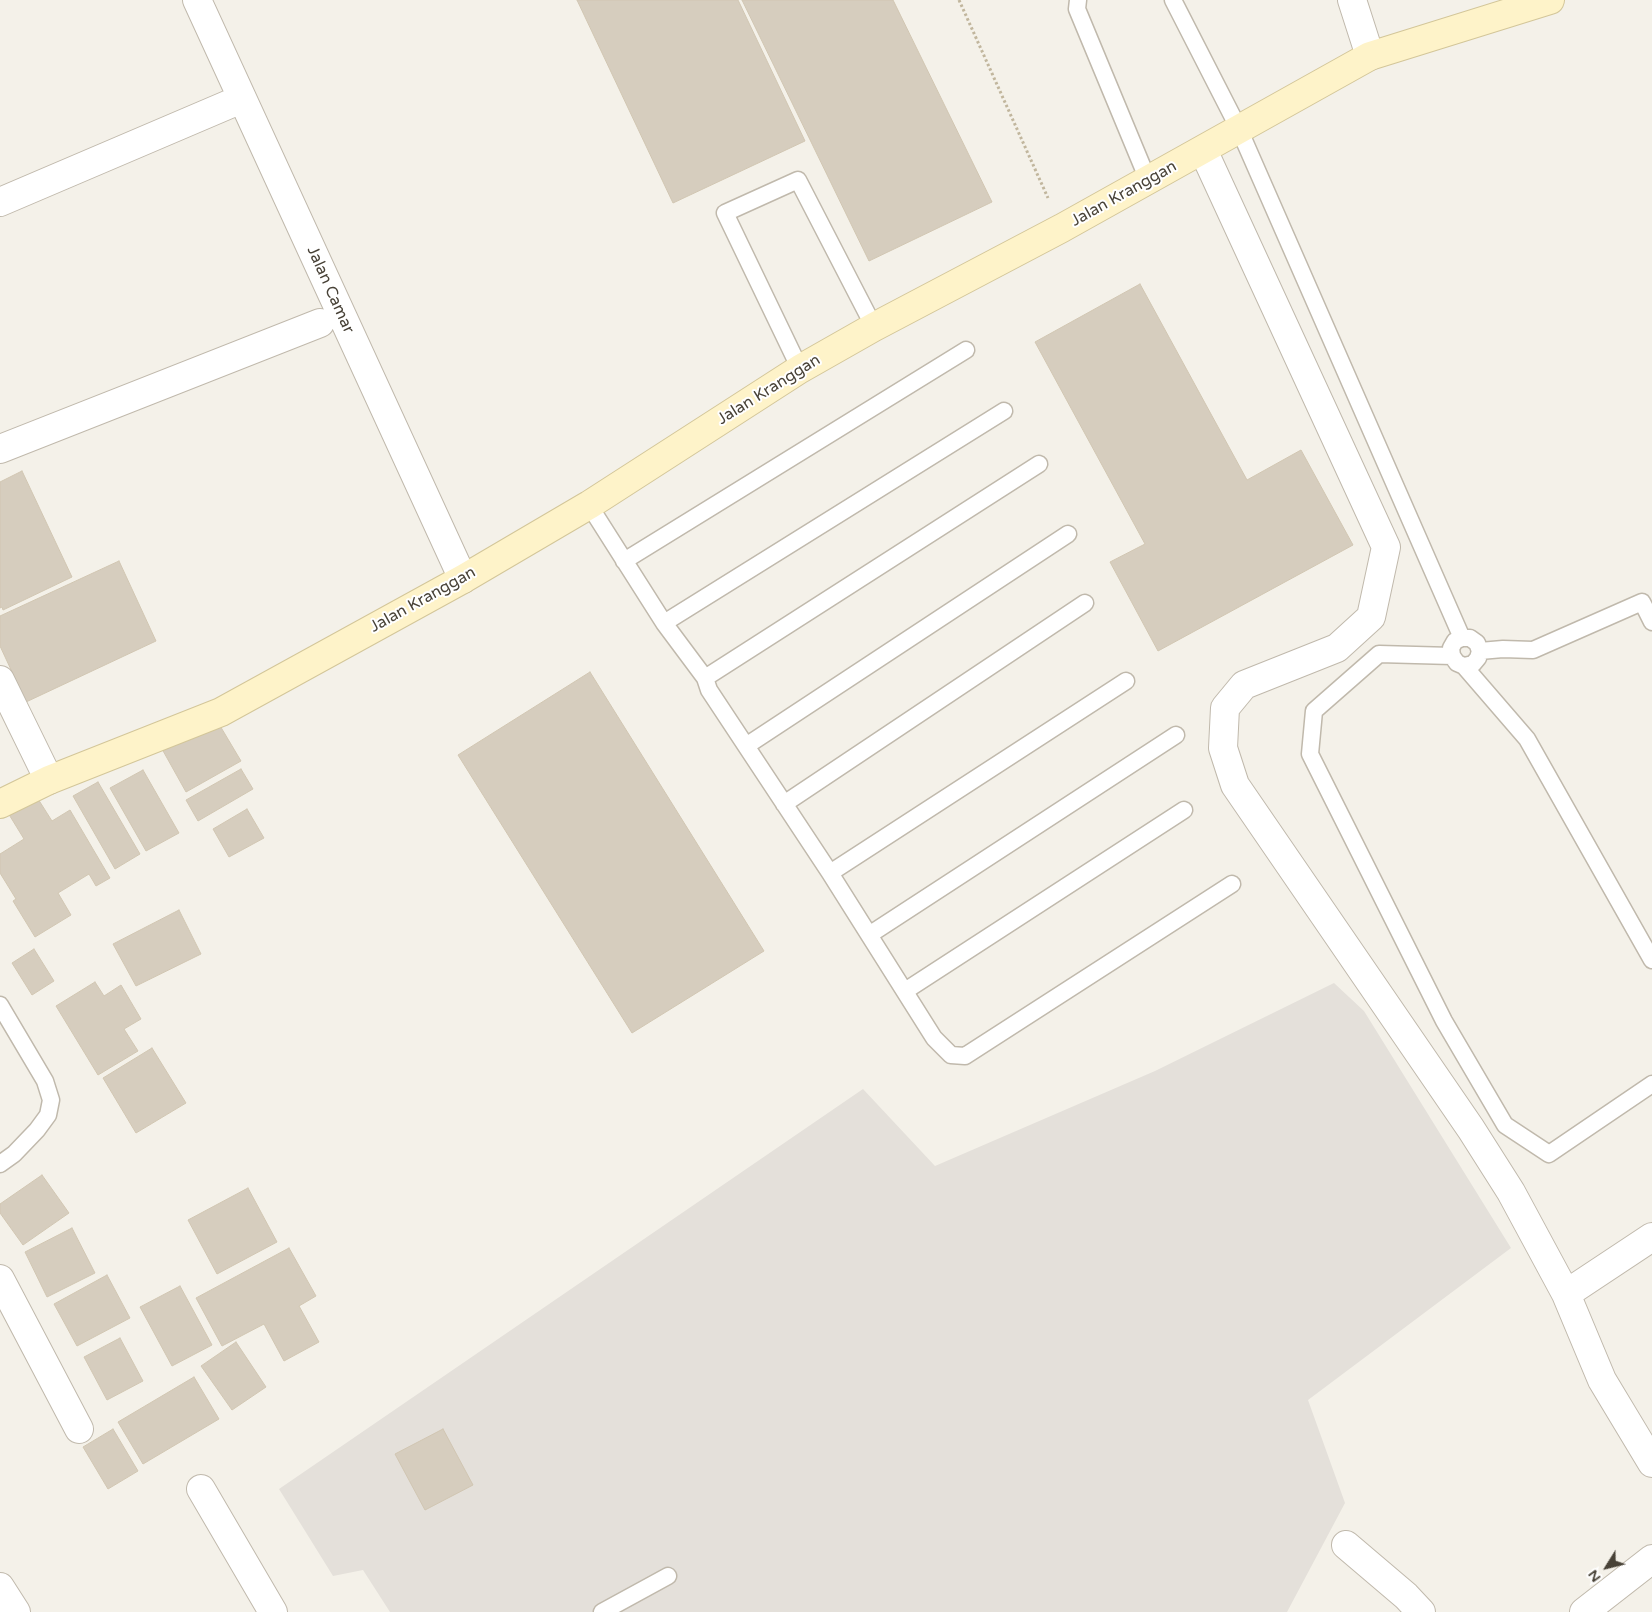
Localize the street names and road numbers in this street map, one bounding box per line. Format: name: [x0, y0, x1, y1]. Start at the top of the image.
street label: Jalan Kranggan: [1068, 157, 1180, 231]
street label: Jalan Camar: [302, 244, 358, 336]
street label: Jalan Kranggan: [714, 351, 824, 429]
street label: Jalan Kranggan: [367, 563, 479, 637]

